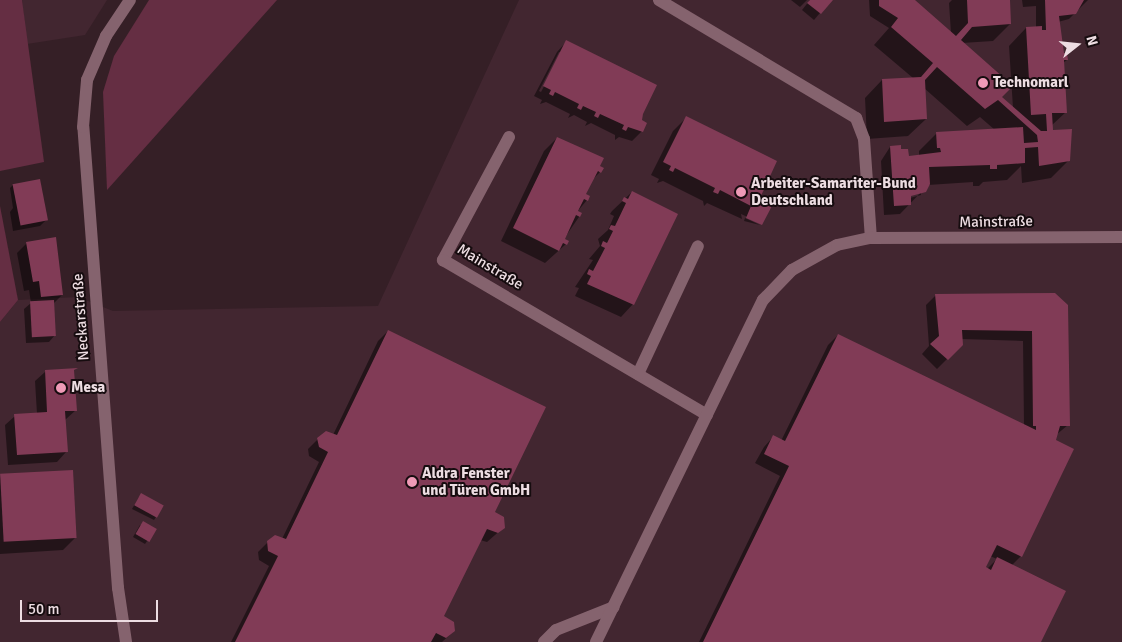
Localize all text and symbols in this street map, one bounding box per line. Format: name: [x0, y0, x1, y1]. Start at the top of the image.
north arrow: [1052, 20, 1102, 70]
text: N: [1082, 34, 1101, 48]
place label: Technomarl: [993, 74, 1069, 92]
marker: Technomarl: [977, 77, 989, 89]
place label: Arbeiter-Samariter-Bund Deutschland: [751, 174, 916, 209]
marker: Arbeiter-Samariter-Bund Deutschland: [735, 186, 747, 198]
street label: Mainstraße: [959, 212, 1033, 232]
street label: Mainstraße: [454, 240, 526, 294]
street label: Neckarstraße: [69, 273, 93, 361]
place label: Mesa: [71, 379, 105, 397]
marker: Mesa: [55, 382, 67, 394]
place label: Aldra Fenster und Türen GmbH: [422, 464, 530, 499]
marker: Aldra Fenster und Türen GmbH: [406, 476, 418, 488]
scale bar: [22, 590, 160, 622]
text: 50 m: [28, 600, 59, 618]

